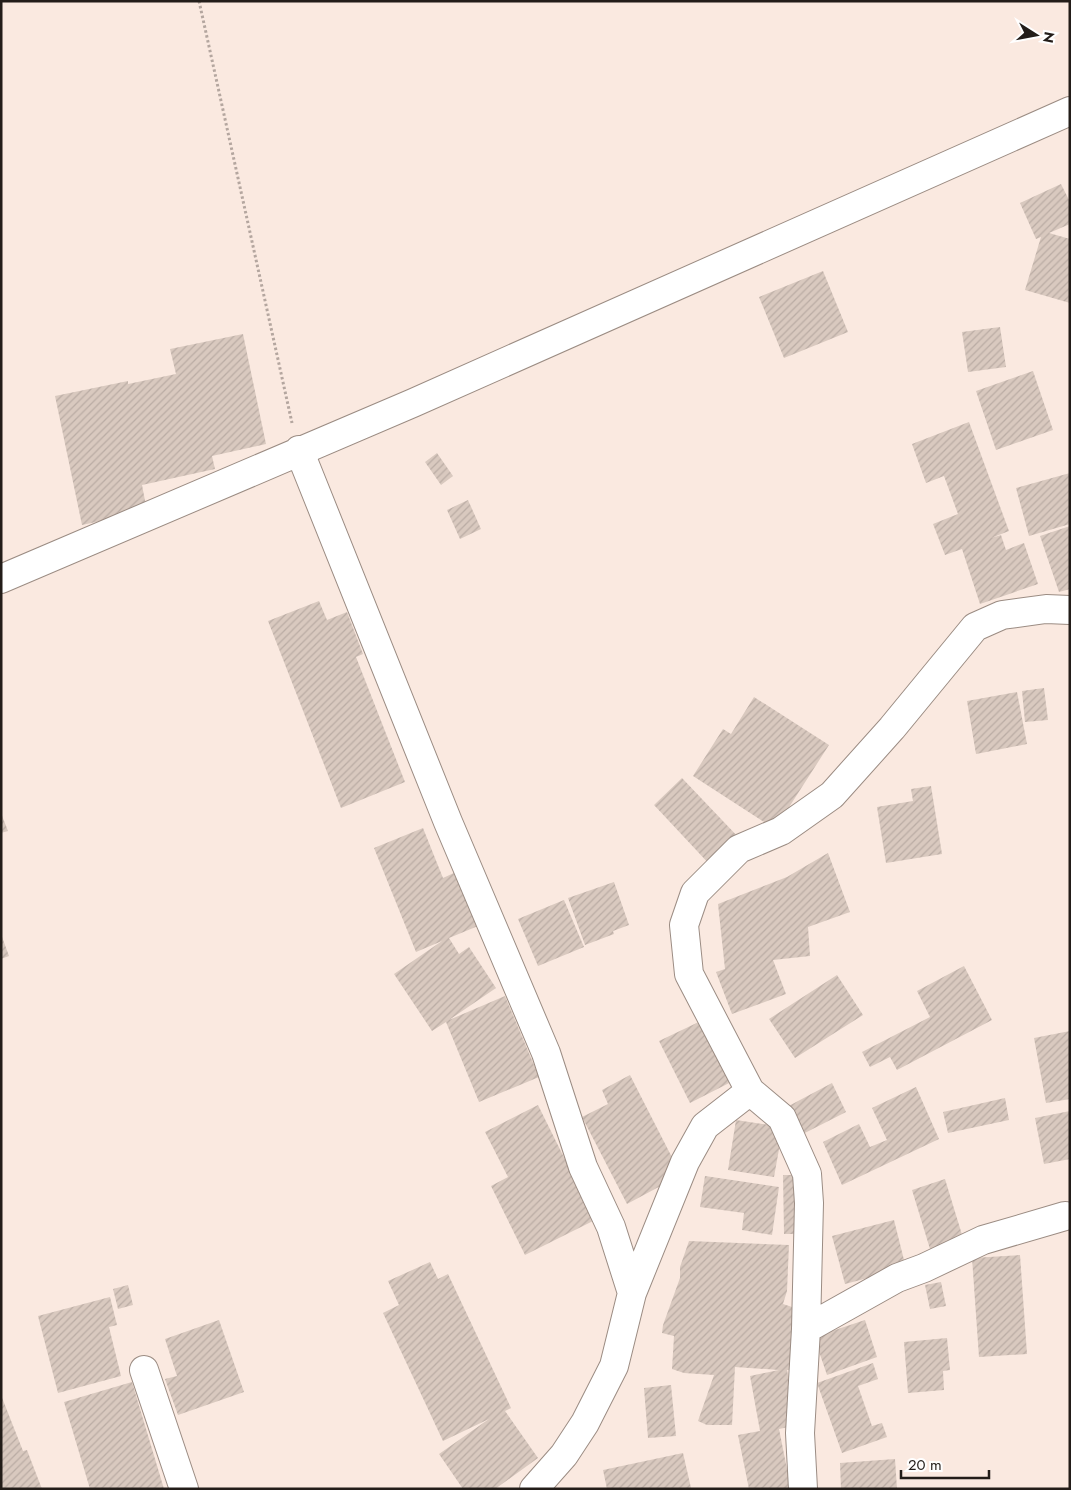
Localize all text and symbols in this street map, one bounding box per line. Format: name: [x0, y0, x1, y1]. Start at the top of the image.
north arrow: [1011, 10, 1061, 60]
text: N: [1038, 30, 1060, 45]
scale bar: [901, 1448, 988, 1480]
text: 20 m: [908, 1454, 942, 1476]

